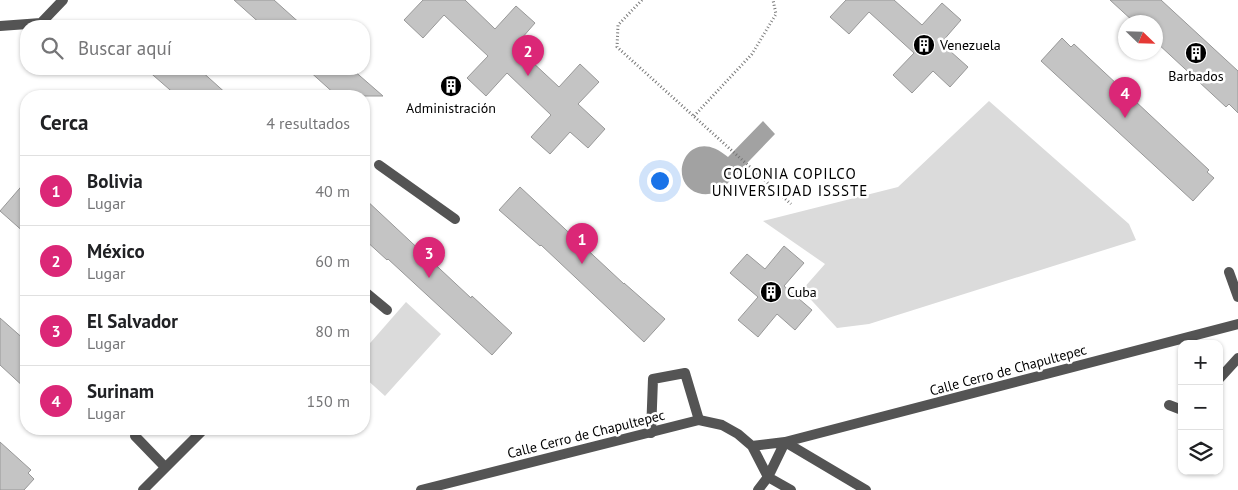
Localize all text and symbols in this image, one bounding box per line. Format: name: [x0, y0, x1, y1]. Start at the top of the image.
north arrow: [1118, 15, 1163, 60]
search box: [20, 20, 370, 75]
building icon: Venezuela: [912, 33, 936, 57]
icon: search: [38, 34, 66, 62]
pin: 2: [512, 35, 544, 76]
text: Buscar aquí: [78, 36, 172, 60]
place label: Venezuela: [939, 36, 1001, 54]
building icon: Barbados: [1184, 41, 1208, 65]
place label: Barbados: [1168, 67, 1224, 85]
building icon: Administración: [439, 74, 463, 98]
pin: 4: [1109, 77, 1141, 118]
place label: Administración: [406, 99, 496, 117]
text: Cerca: [40, 109, 89, 136]
text: 4 resultados: [266, 113, 350, 133]
district label: COLONIA COPILCO UNIVERSIDAD ISSSTE: [712, 164, 868, 200]
your location: [647, 168, 673, 194]
text: Bolivia: [87, 169, 143, 193]
text: 1: [51, 181, 61, 201]
text: 40 m: [315, 181, 350, 201]
text: Lugar: [87, 193, 126, 213]
pin: 1: [566, 223, 598, 264]
pin: 3: [413, 237, 445, 278]
text: México: [87, 239, 145, 263]
text: 2: [51, 251, 61, 271]
text: 60 m: [315, 251, 350, 271]
text: Lugar: [87, 263, 126, 283]
building icon: Cuba: [759, 280, 783, 304]
place label: Cuba: [787, 283, 817, 301]
text: El Salvador: [87, 309, 178, 333]
text: 3: [51, 321, 61, 341]
text: 80 m: [315, 321, 350, 341]
text: Lugar: [87, 333, 126, 353]
street label: Calle Cerro de Chapultepec: [928, 340, 1088, 400]
map controls: [1178, 340, 1223, 475]
button: +: [1178, 340, 1223, 385]
text: Surinam: [87, 379, 154, 403]
button: −: [1178, 385, 1223, 430]
text: 4: [51, 391, 61, 411]
text: 150 m: [307, 391, 350, 411]
text: Lugar: [87, 403, 126, 423]
street label: Calle Cerro de Chapultepec: [505, 406, 667, 462]
button: layers: [1178, 430, 1223, 475]

